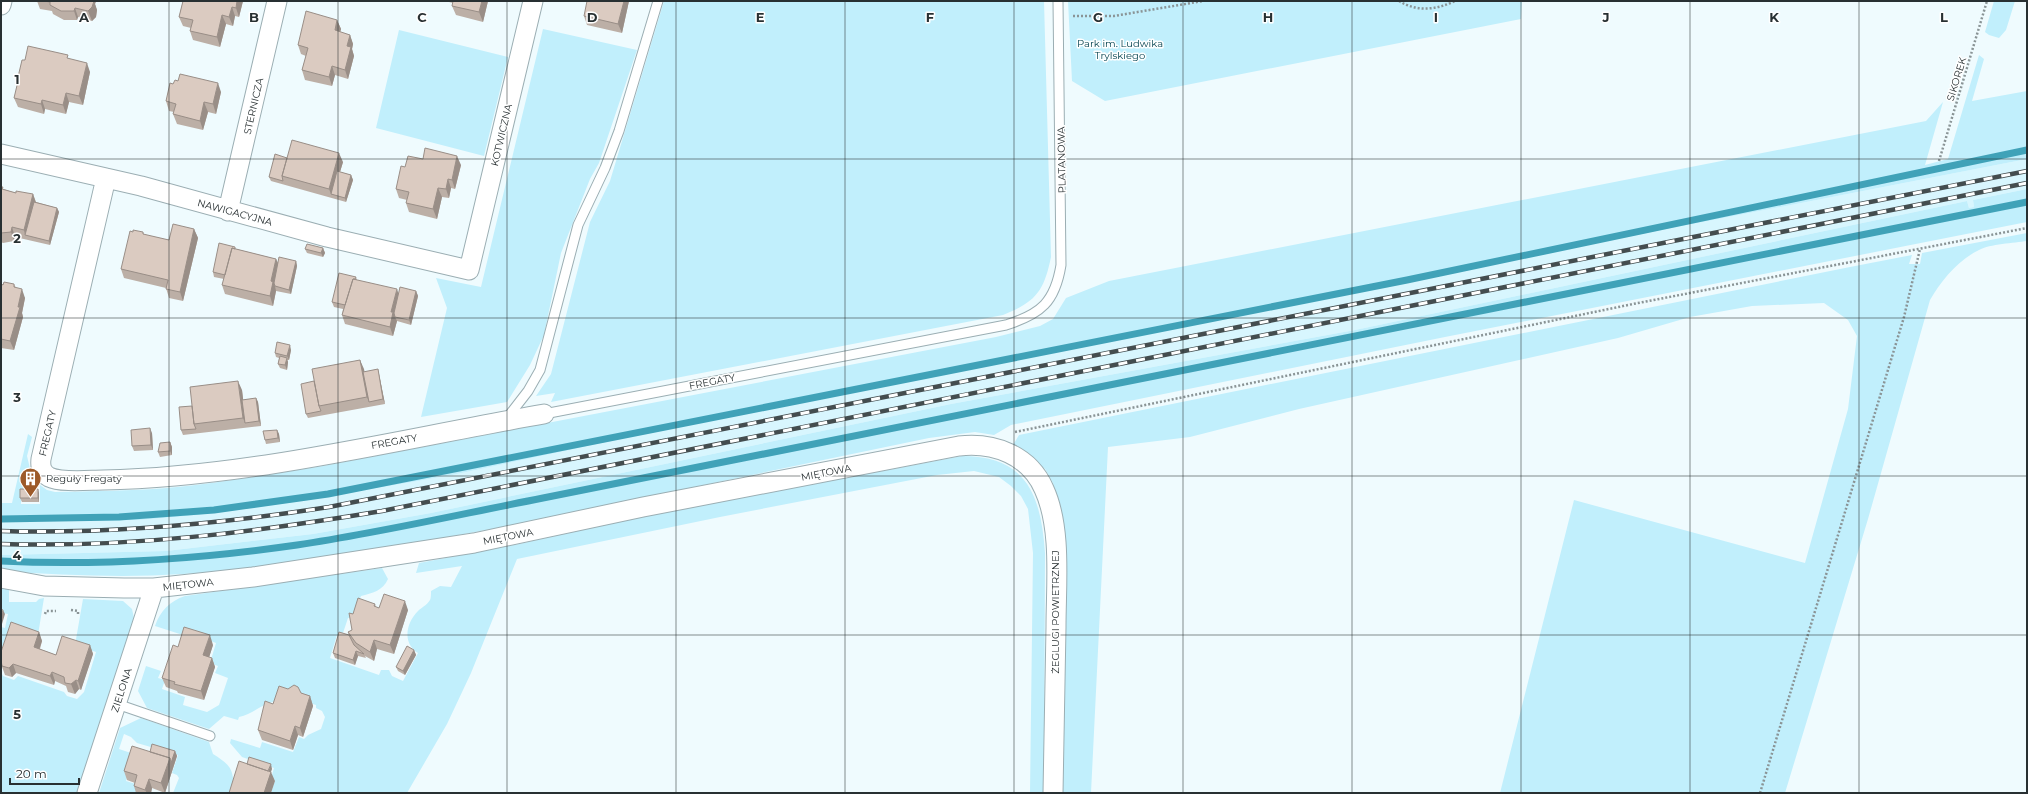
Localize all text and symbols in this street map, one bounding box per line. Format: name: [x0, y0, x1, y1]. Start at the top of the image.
text: A: [78, 9, 90, 25]
text: B: [249, 9, 259, 25]
text: C: [417, 9, 427, 25]
text: D: [587, 9, 598, 25]
text: E: [756, 9, 765, 25]
text: F: [926, 9, 934, 25]
text: G: [1093, 9, 1103, 25]
text: H: [1263, 9, 1273, 25]
text: I: [1434, 9, 1438, 25]
text: J: [1601, 9, 1610, 25]
text: K: [1769, 9, 1779, 25]
text: L: [1940, 9, 1948, 25]
park label: Park im. Ludwika Trylskiego: [1077, 37, 1163, 62]
street label: SIKOREK: [1944, 55, 1970, 103]
text: 1: [14, 71, 20, 87]
street label: STERNICZA: [241, 76, 266, 136]
street label: KOTWICZNA: [488, 102, 515, 168]
street label: PLATANOWA: [1054, 126, 1069, 193]
street label: NAWIGACYJNA: [196, 196, 275, 229]
text: 2: [13, 230, 21, 246]
street label: FREGATY: [688, 371, 737, 392]
text: 3: [12, 389, 21, 405]
street label: FREGATY: [36, 408, 59, 457]
street label: FREGATY: [370, 431, 419, 452]
street label: MIĘTOWA: [800, 461, 853, 484]
building icon: Reguły Fregaty: [18, 465, 44, 498]
place label: Reguły Fregaty: [46, 472, 122, 485]
street label: MIĘTOWA: [482, 525, 535, 548]
text: 4: [13, 547, 22, 563]
street label: ŻEGLUGI POWIETRZNEJ: [1049, 550, 1062, 674]
street label: MIĘTOWA: [162, 575, 215, 594]
street label: ZIELONA: [108, 666, 135, 714]
text: 5: [13, 706, 21, 722]
scale bar: [10, 760, 79, 786]
text: 20 m: [16, 766, 47, 781]

